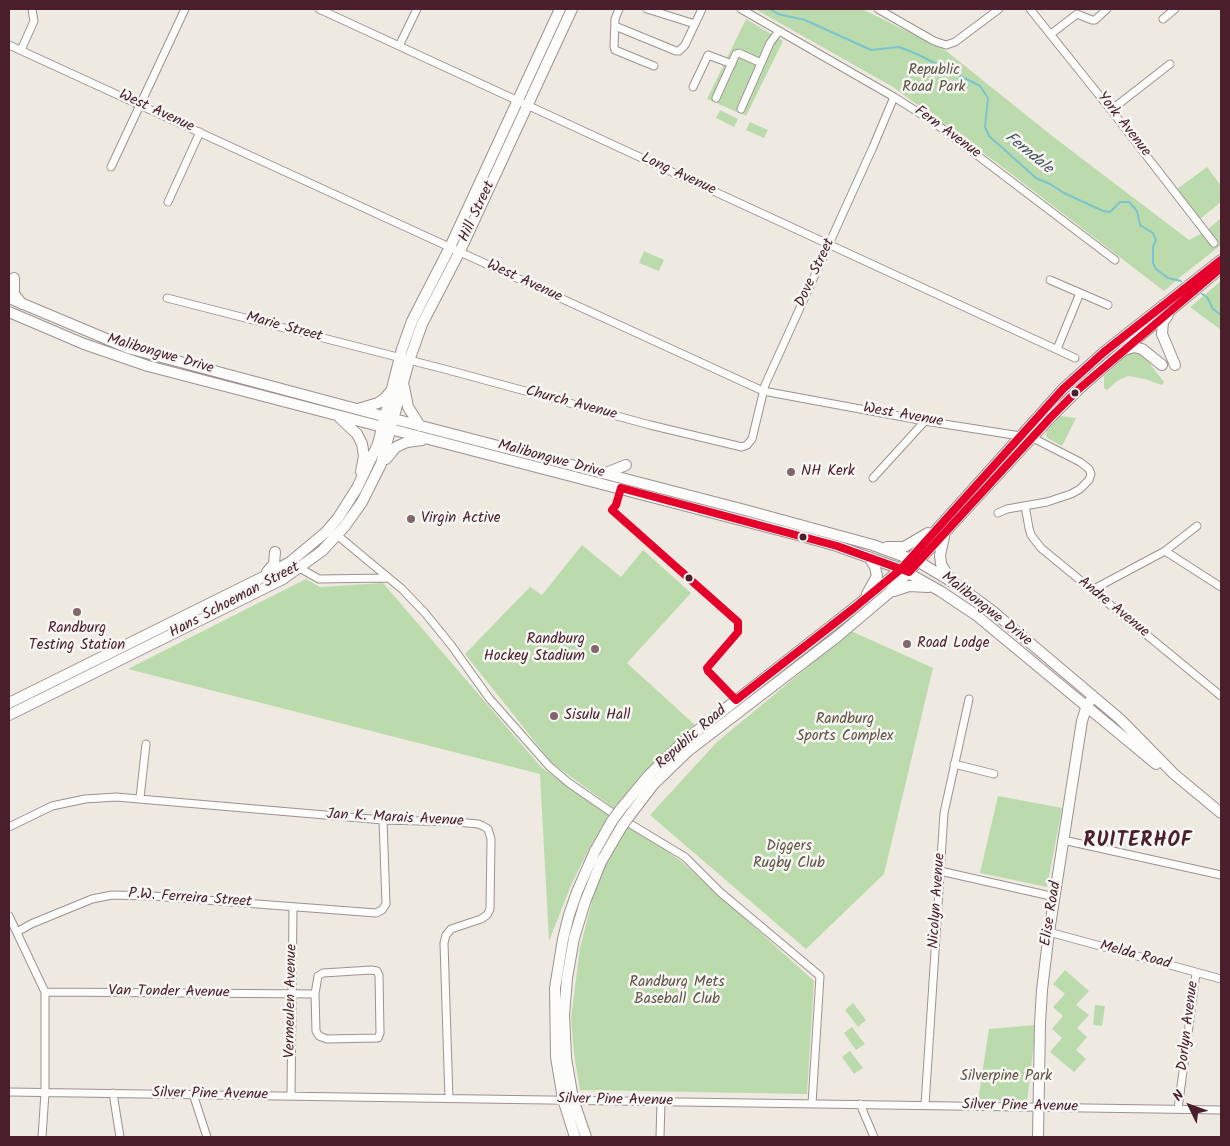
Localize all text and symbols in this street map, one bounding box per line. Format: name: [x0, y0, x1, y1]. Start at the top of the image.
park label: Republic Road Park: [902, 62, 966, 97]
street label: West Avenue: [116, 87, 196, 137]
street label: York Avenue: [1092, 89, 1154, 161]
street label: Fern Avenue: [910, 103, 984, 163]
water label: Ferndale: [1000, 129, 1056, 179]
street label: Long Avenue: [638, 150, 718, 200]
street label: Hill Street: [456, 179, 500, 245]
street label: Dove Street: [792, 236, 840, 310]
street label: West Avenue: [484, 257, 564, 307]
street label: Marie Street: [244, 309, 324, 347]
street label: Malibongwe Drive: [105, 331, 215, 379]
street label: Church Avenue: [523, 383, 619, 425]
unlabelled marker: [1070, 388, 1080, 398]
street label: West Avenue: [862, 400, 944, 432]
street label: Malibongwe Drive: [496, 437, 606, 483]
place label: NH Kerk: [801, 463, 855, 481]
marker: NH Kerk: [785, 466, 797, 478]
place label: Virgin Active: [421, 510, 500, 528]
marker: Virgin Active: [405, 513, 417, 525]
unlabelled marker: [798, 532, 808, 542]
street label: Hans Schoeman Street: [167, 559, 303, 643]
street label: Malibongwe Drive: [937, 569, 1035, 651]
unlabelled marker: [684, 573, 694, 583]
street label: Andre Avenue: [1074, 574, 1152, 642]
marker: Randburg Testing Station: [71, 606, 83, 618]
place label: Randburg Testing Station: [29, 620, 125, 655]
place label: Randburg Hockey Stadium: [484, 631, 585, 666]
place label: Road Lodge: [917, 635, 989, 653]
marker: Road Lodge: [901, 638, 913, 650]
marker: Randburg Hockey Stadium: [589, 643, 601, 655]
street label: Republic Road: [653, 702, 731, 774]
place label: Sisulu Hall: [564, 707, 630, 725]
marker: Sisulu Hall: [548, 710, 560, 722]
park label: Randburg Sports Complex: [797, 711, 893, 746]
street label: Jan K. Marais Avenue: [326, 806, 464, 832]
district label: RUITERHOF: [1082, 831, 1194, 855]
park label: Diggers Rugby Club: [753, 838, 825, 873]
street label: Nicolyn Avenue: [926, 852, 950, 950]
street label: Elise Road: [1038, 880, 1066, 948]
street label: P.W. Ferreira Street: [128, 886, 252, 912]
street label: Melda Road: [1097, 938, 1173, 974]
street label: Vermeulen Avenue: [282, 944, 302, 1058]
park label: Randburg Mets Baseball Club: [629, 974, 725, 1009]
street label: Dorlyn Avenue: [1175, 980, 1203, 1072]
street label: Van Tonder Avenue: [108, 983, 230, 1003]
park label: Silverpine Park: [960, 1068, 1052, 1086]
north arrow: [1165, 1081, 1215, 1131]
street label: Silver Pine Avenue: [152, 1085, 268, 1105]
text: N: [1168, 1085, 1190, 1107]
street label: Silver Pine Avenue: [557, 1091, 673, 1111]
street label: Silver Pine Avenue: [962, 1097, 1078, 1117]

